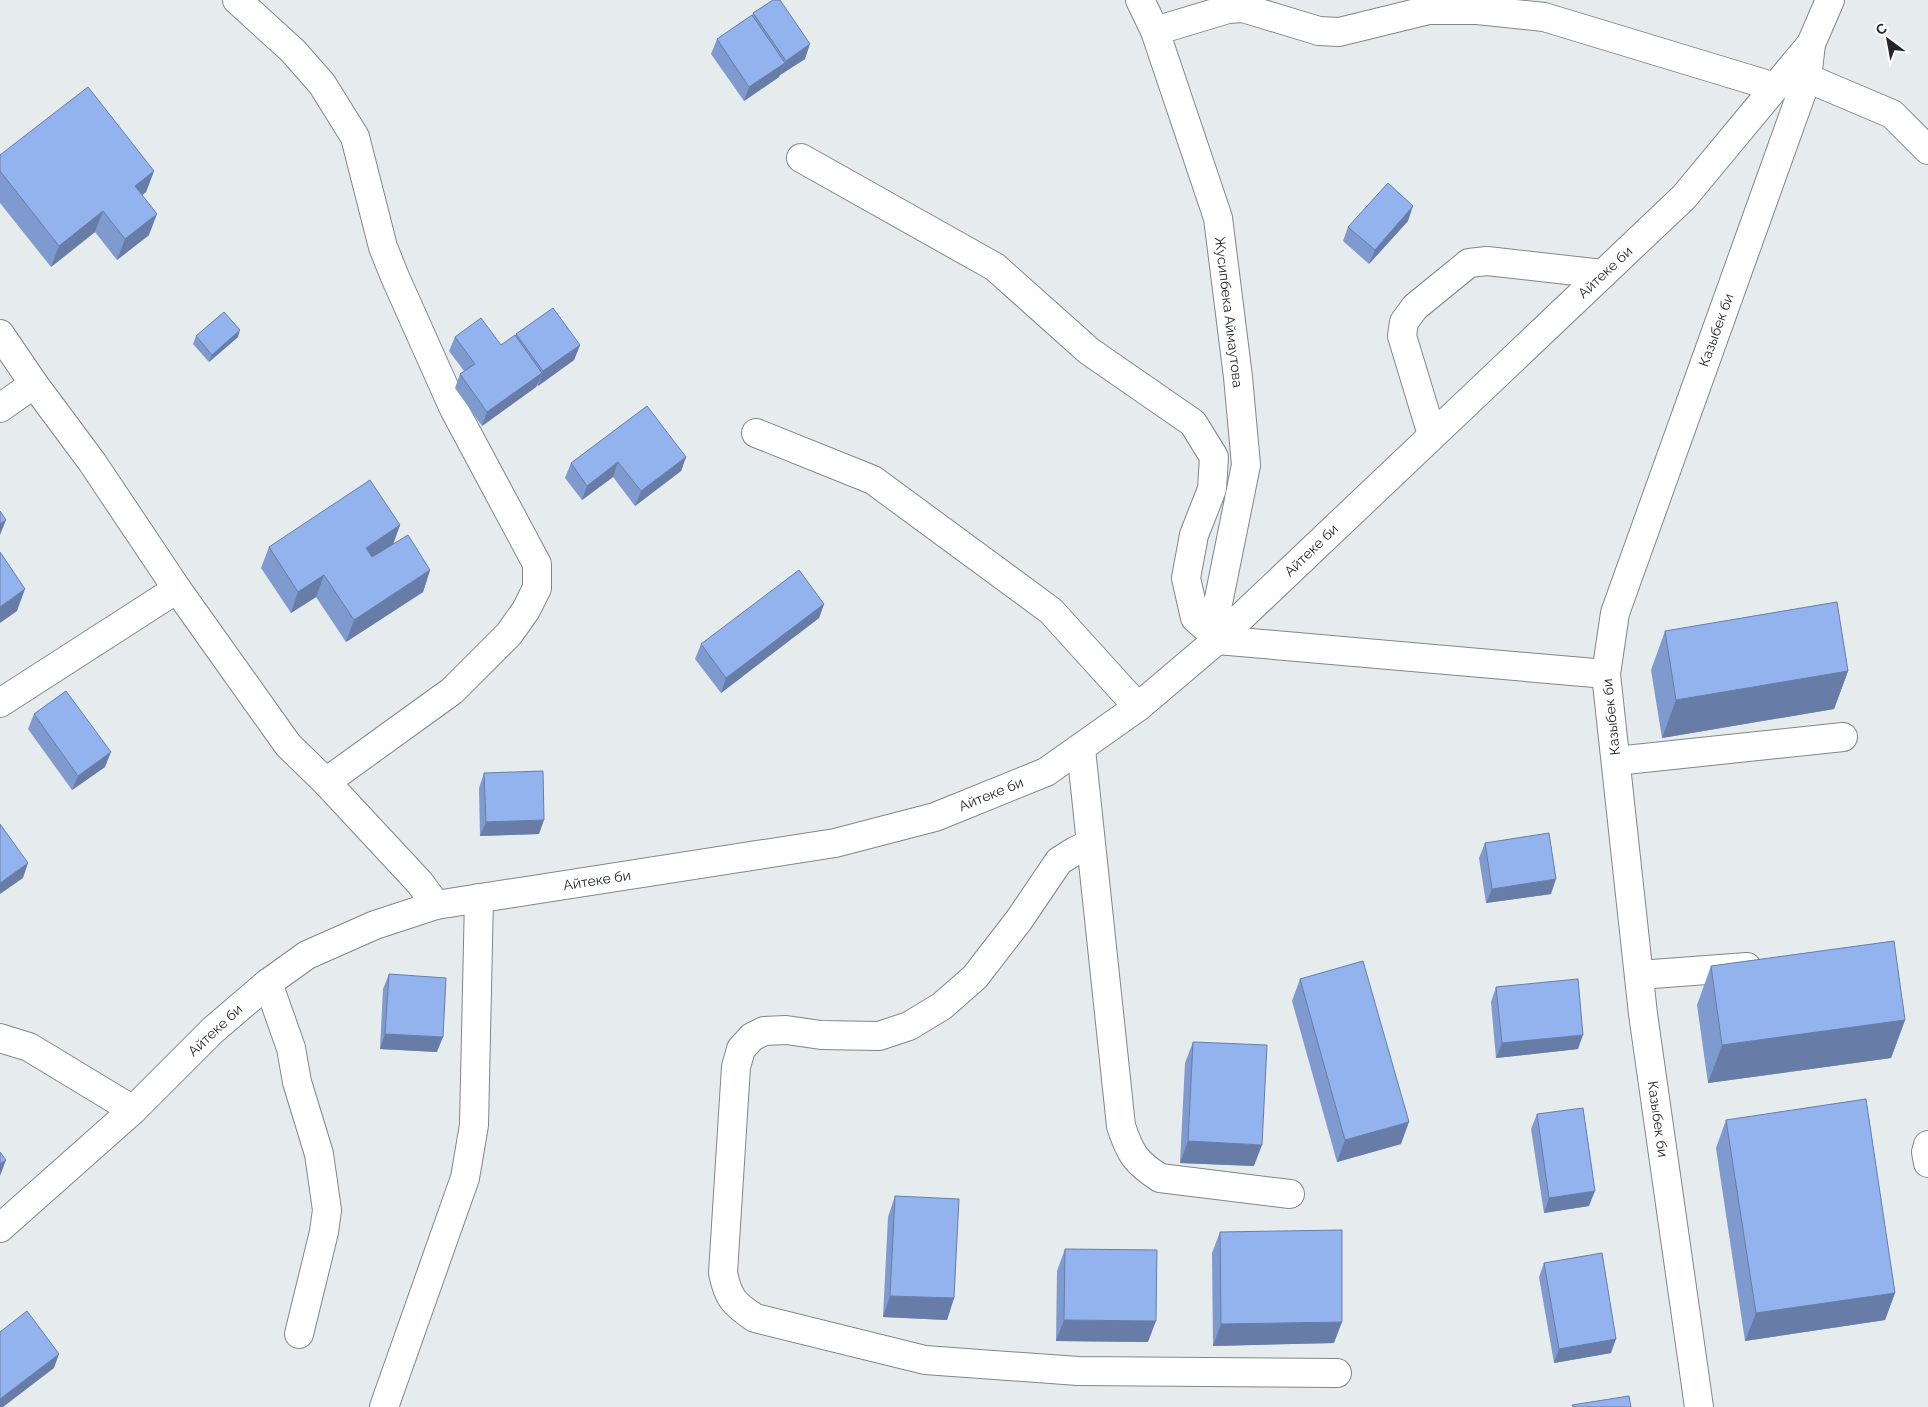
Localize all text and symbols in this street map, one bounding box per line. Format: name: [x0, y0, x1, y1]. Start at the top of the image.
north arrow: [1863, 15, 1913, 65]
text: С: [1873, 19, 1890, 38]
street label: Жусипбека Аймаутова: [1212, 236, 1246, 388]
street label: Айтеке би: [1575, 243, 1635, 301]
street label: Казыбек би: [1695, 291, 1737, 369]
street label: Айтеке би: [1281, 521, 1341, 579]
street label: Казыбек би: [1599, 678, 1623, 756]
street label: Айтеке би: [956, 774, 1026, 814]
street label: Айтеке би: [562, 867, 632, 893]
street label: Айтеке би: [185, 1001, 245, 1059]
street label: Казыбек би: [1645, 1080, 1671, 1158]

